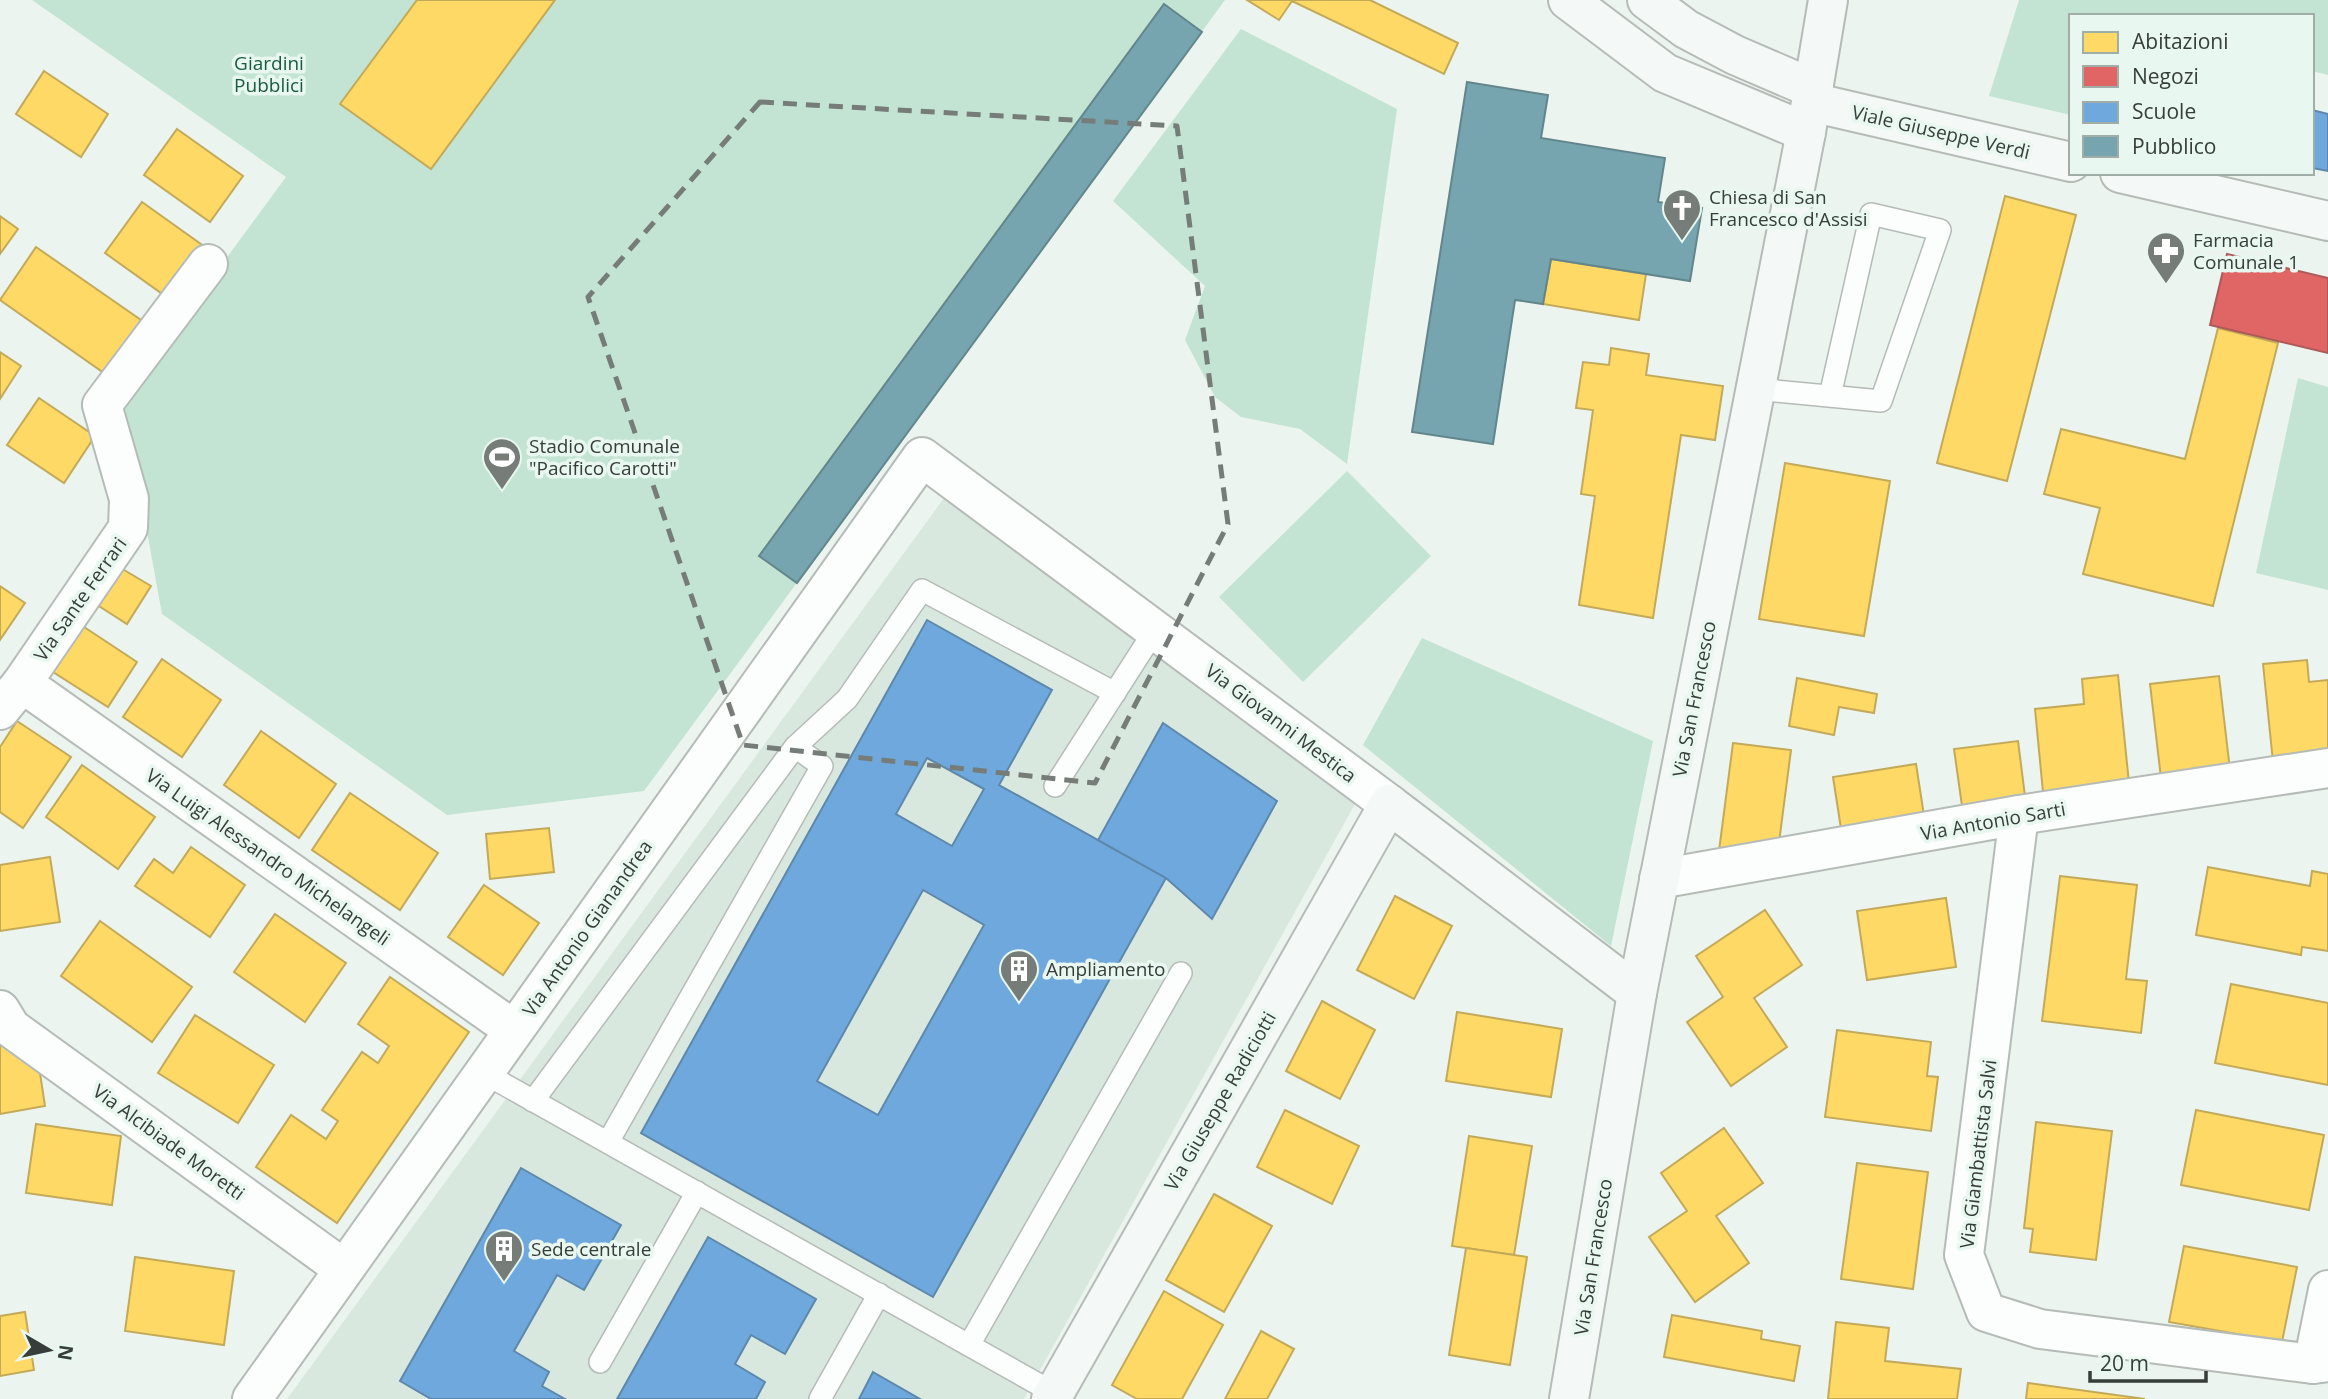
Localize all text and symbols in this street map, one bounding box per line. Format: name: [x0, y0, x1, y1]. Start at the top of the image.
legend: [2069, 14, 2314, 175]
text: Abitazioni: [2132, 27, 2229, 55]
park label: Giardini Pubblici: [234, 50, 304, 98]
text: Negozi: [2132, 62, 2199, 90]
text: Scuole: [2132, 97, 2196, 125]
street label: Viale Giuseppe Verdi: [1849, 99, 2033, 165]
text: Pubblico: [2132, 132, 2217, 160]
place label: Chiesa di San Francesco d'Assisi: [1709, 184, 1868, 232]
church icon: Chiesa di San Francesco d'Assisi: [1661, 187, 1703, 242]
place label: Farmacia Comunale 1: [2193, 227, 2299, 275]
pharmacy icon: Farmacia Comunale 1: [2145, 230, 2187, 285]
place label: Stadio Comunale "Pacifico Carotti": [529, 433, 680, 481]
sports icon: Stadio Comunale "Pacifico Carotti": [481, 436, 523, 491]
street label: Via Sante Ferrari: [28, 532, 132, 666]
street label: Via San Francesco: [1666, 619, 1722, 779]
street label: Via Giovanni Mestica: [1200, 658, 1362, 788]
street label: Via Luigi Alessandro Michelangeli: [141, 762, 395, 952]
street label: Via Antonio Sarti: [1919, 795, 2067, 847]
street label: Via Antonio Gianandrea: [516, 835, 658, 1021]
building icon: Ampliamento: [998, 948, 1040, 1003]
place label: Ampliamento: [1046, 956, 1166, 982]
street label: Via Giuseppe Radiciotti: [1158, 1007, 1282, 1195]
street label: Via Giambattista Salvi: [1954, 1058, 2002, 1250]
street label: Via Alcibiade Moretti: [88, 1078, 250, 1206]
street label: Via San Francesco: [1568, 1177, 1618, 1337]
building icon: Sede centrale: [483, 1228, 525, 1283]
place label: Sede centrale: [531, 1236, 651, 1262]
north arrow: [14, 1315, 84, 1385]
scale bar: [2090, 1340, 2206, 1384]
text: N: [52, 1343, 80, 1362]
text: 20 m: [2100, 1349, 2149, 1377]

